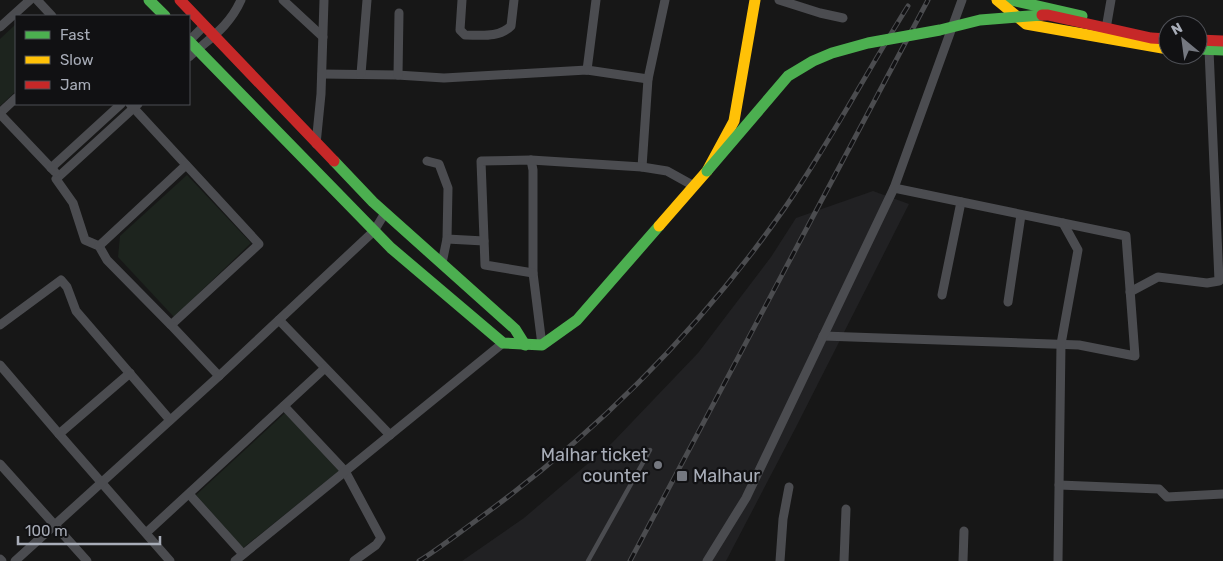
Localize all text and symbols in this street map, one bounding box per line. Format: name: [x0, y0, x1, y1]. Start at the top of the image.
legend: [15, 15, 190, 105]
north arrow: [1158, 15, 1208, 65]
text: N: [1168, 19, 1185, 39]
text: Fast: [60, 26, 90, 44]
text: Slow: [60, 51, 93, 69]
text: Jam: [60, 76, 91, 94]
place label: Malhar ticket counter: [541, 444, 648, 487]
marker: Malhar ticket counter: [652, 459, 664, 471]
place label: Malhaur: [693, 465, 760, 487]
marker: Malhaur: [675, 469, 689, 483]
scale bar: [18, 514, 160, 546]
text: 100 m: [25, 522, 67, 540]

